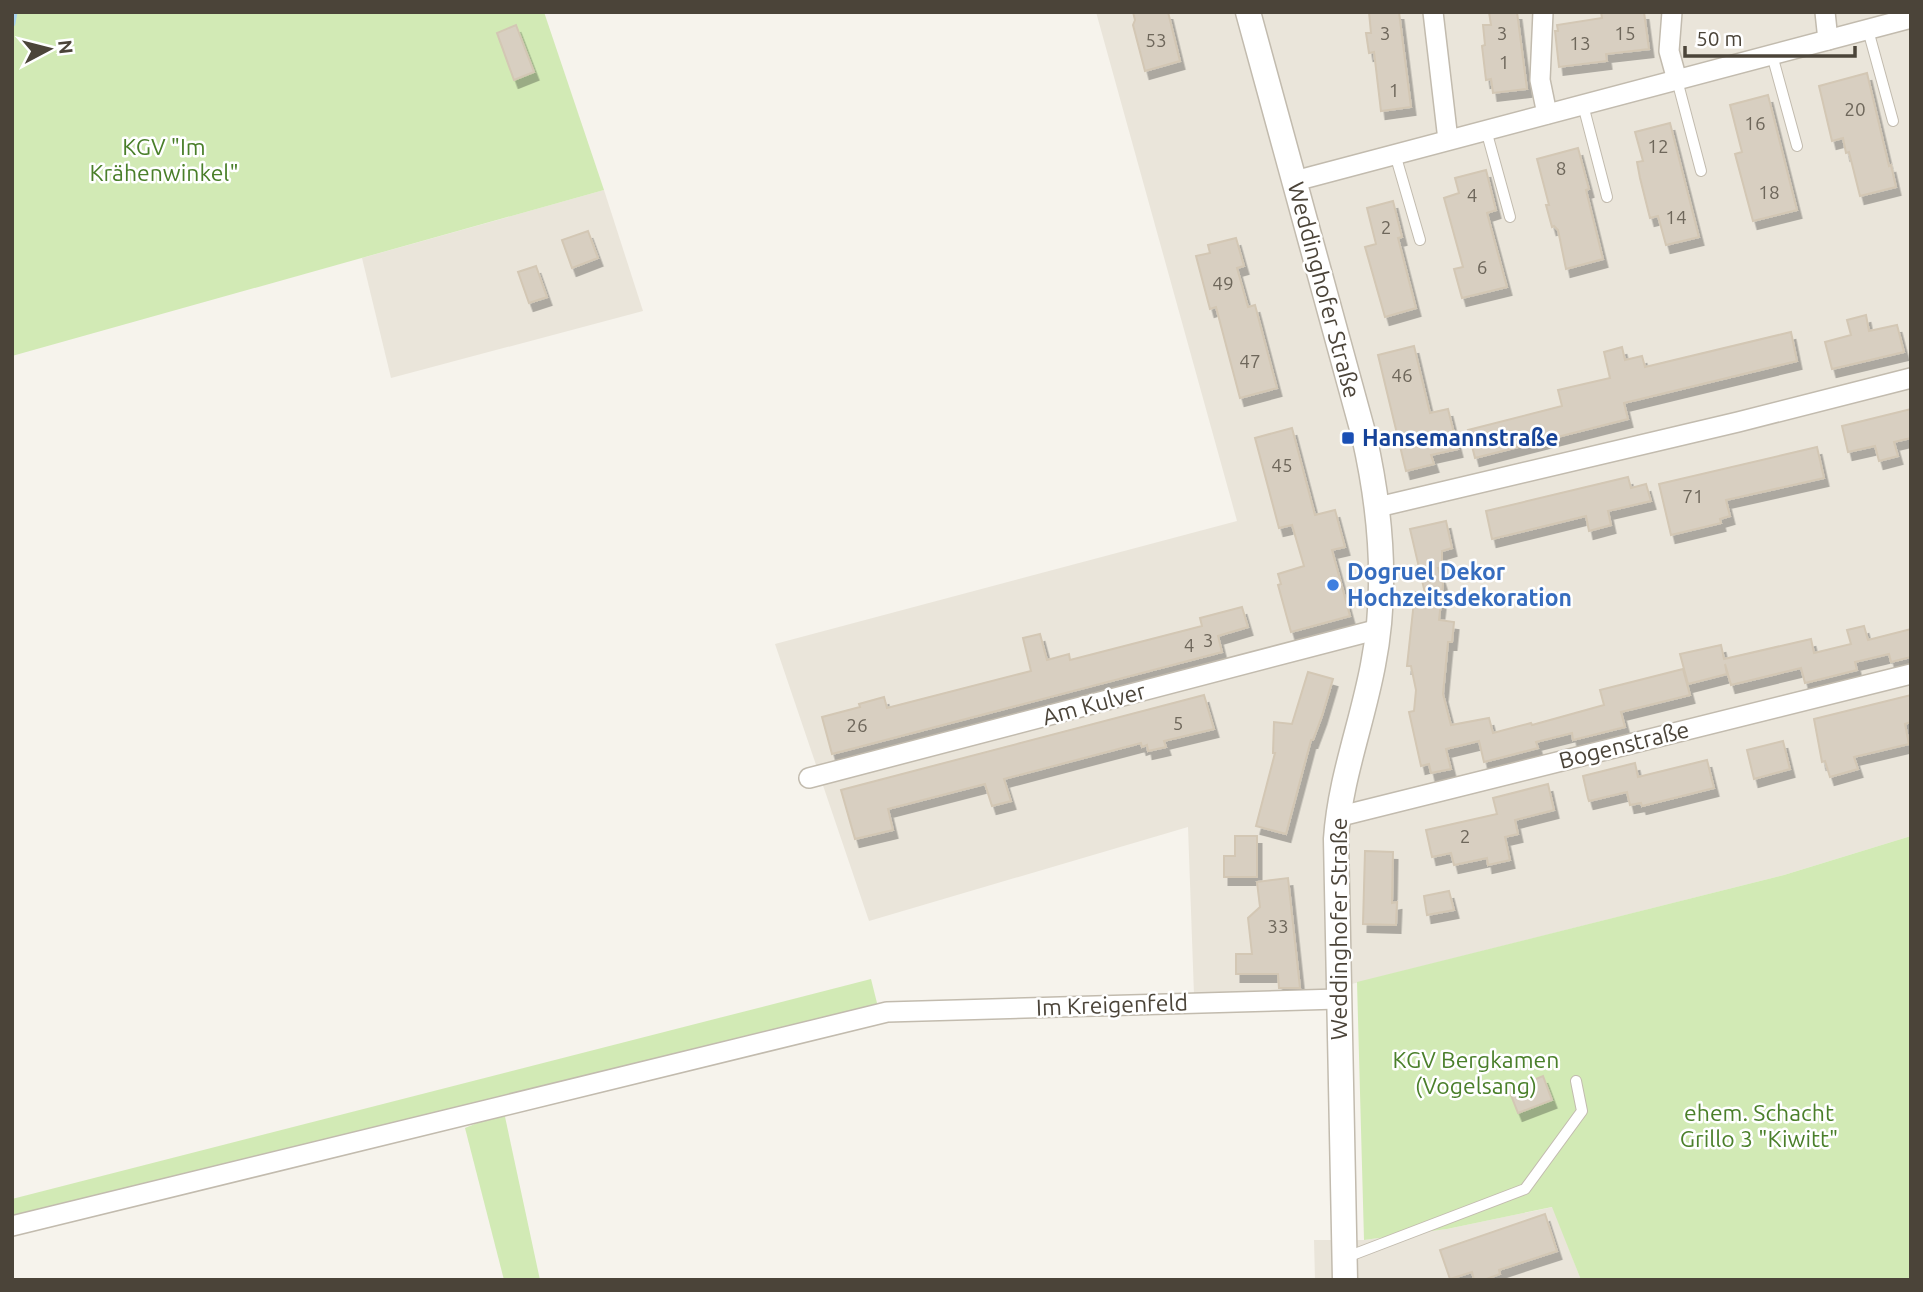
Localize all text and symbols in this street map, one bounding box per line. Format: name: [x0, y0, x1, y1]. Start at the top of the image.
north arrow: [14, 14, 84, 84]
scale bar: [1685, 14, 1855, 58]
house number: 3: [1380, 22, 1390, 44]
house number: 3: [1497, 22, 1507, 44]
house number: 15: [1614, 22, 1636, 44]
text: 50 m: [1696, 26, 1743, 50]
house number: 53: [1145, 29, 1167, 51]
house number: 13: [1569, 32, 1591, 54]
text: N: [54, 39, 78, 55]
house number: 1: [1499, 51, 1509, 73]
house number: 1: [1389, 79, 1399, 101]
house number: 20: [1844, 98, 1866, 120]
house number: 16: [1744, 112, 1766, 134]
park label: KGV "Im Krähenwinkel": [89, 134, 239, 185]
house number: 12: [1647, 135, 1669, 157]
house number: 8: [1556, 157, 1566, 179]
street label: Weddinghofer Straße: [1284, 179, 1365, 401]
house number: 18: [1758, 181, 1780, 203]
house number: 4: [1467, 184, 1477, 206]
house number: 14: [1665, 206, 1687, 228]
house number: 2: [1381, 216, 1391, 238]
house number: 6: [1477, 256, 1487, 278]
house number: 49: [1212, 272, 1234, 294]
house number: 47: [1239, 350, 1261, 372]
house number: 46: [1391, 364, 1413, 386]
place label: Hansemannstraße: [1362, 425, 1559, 450]
marker: Hansemannstraße: [1340, 430, 1356, 446]
house number: 45: [1271, 454, 1293, 476]
house number: 71: [1682, 485, 1704, 507]
place label: Dogruel Dekor Hochzeitsdekoration: [1347, 559, 1572, 610]
marker: Dogruel Dekor Hochzeitsdekoration: [1325, 577, 1341, 593]
house number: 3: [1203, 629, 1213, 651]
house number: 4: [1184, 634, 1194, 656]
street label: Am Kulver: [1040, 678, 1148, 729]
house number: 5: [1173, 712, 1183, 734]
house number: 26: [846, 714, 868, 736]
street label: Bogenstraße: [1556, 716, 1692, 773]
street label: Weddinghofer Straße: [1326, 818, 1351, 1040]
house number: 2: [1460, 825, 1470, 847]
house number: 33: [1267, 915, 1289, 937]
street label: Im Kreigenfeld: [1036, 989, 1188, 1020]
park label: KGV Bergkamen (Vogelsang): [1393, 1047, 1559, 1099]
park label: ehem. Schacht Grillo 3 "Kiwitt": [1680, 1100, 1838, 1151]

